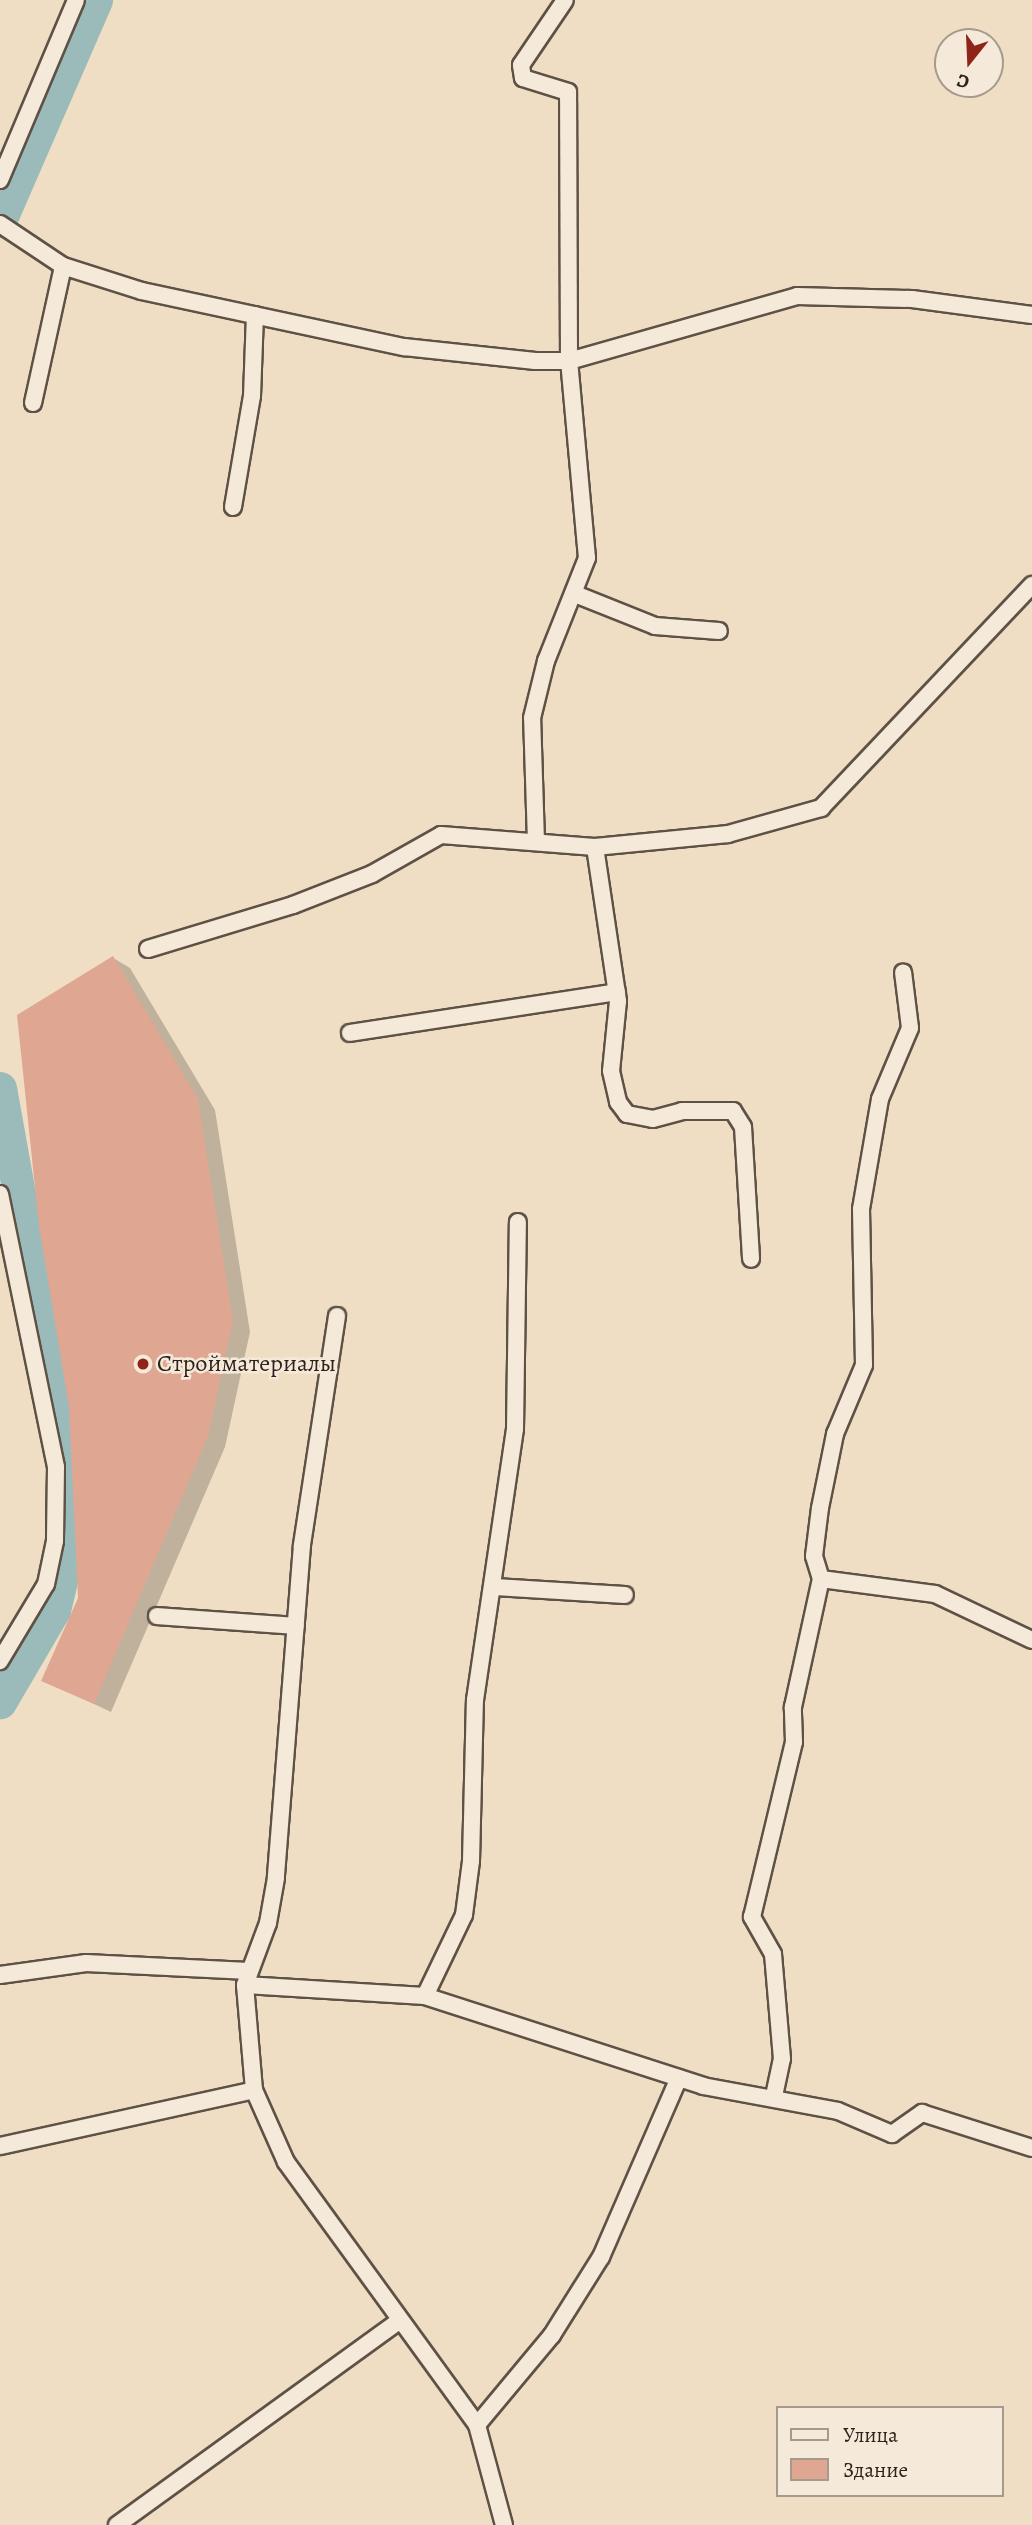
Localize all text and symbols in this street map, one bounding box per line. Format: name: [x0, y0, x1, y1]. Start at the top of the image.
north arrow: [934, 28, 1004, 98]
text: С: [954, 67, 973, 95]
place label: Стройматериалы: [157, 1350, 336, 1378]
marker: Стройматериалы: [135, 1356, 151, 1372]
legend: [776, 2406, 1004, 2497]
text: Улица: [843, 2421, 898, 2449]
text: Здание: [843, 2456, 908, 2484]

